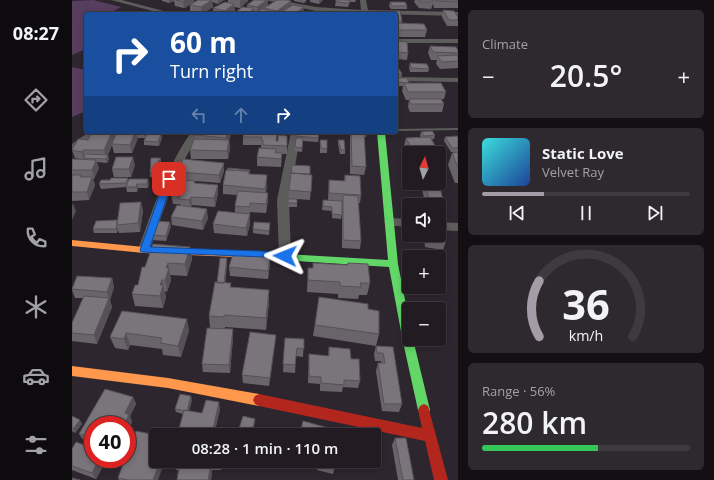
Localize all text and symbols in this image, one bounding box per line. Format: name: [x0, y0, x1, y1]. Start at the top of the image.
text: 08:27: [13, 21, 59, 45]
text: 60 m: [170, 23, 237, 61]
icon: right: [104, 28, 156, 80]
text: Climate: [482, 35, 528, 53]
text: 20.5°: [550, 55, 622, 96]
text: Turn right: [170, 59, 253, 83]
text: −: [482, 61, 495, 91]
text: +: [677, 61, 690, 91]
icon: directions: [22, 86, 50, 114]
icon: left: [188, 104, 210, 126]
icon: ahead: [230, 104, 252, 126]
icon: right: [272, 104, 294, 126]
text: Static Love: [542, 143, 624, 163]
north arrow: [402, 146, 446, 190]
map controls: [402, 146, 446, 346]
icon: music: [22, 155, 50, 183]
pin: [152, 162, 186, 196]
text: Velvet Ray: [542, 163, 604, 181]
icon: arrive: [158, 168, 180, 190]
button: sound: [402, 198, 446, 242]
icon: previous: [506, 202, 528, 224]
icon: pause: [575, 202, 597, 224]
icon: next: [644, 202, 666, 224]
icon: phone: [22, 224, 50, 252]
position arrow: [264, 235, 306, 277]
button: +: [402, 250, 446, 294]
text: 36: [562, 276, 610, 332]
icon: climate: [22, 293, 50, 321]
button: −: [402, 302, 446, 346]
text: km/h: [569, 325, 603, 344]
icon: car: [22, 362, 50, 390]
text: Range · 56%: [482, 382, 555, 400]
text: 280 km: [482, 402, 587, 443]
speed limit sign: 40: [84, 416, 136, 468]
icon: filters: [22, 431, 50, 459]
text: 08:28 · 1 min · 110 m: [192, 438, 338, 458]

